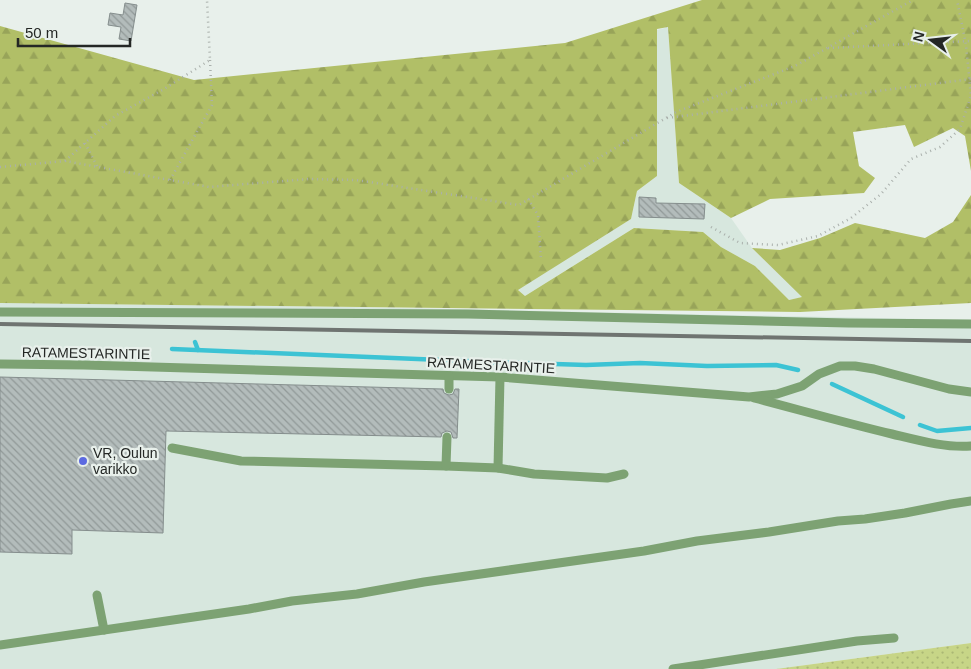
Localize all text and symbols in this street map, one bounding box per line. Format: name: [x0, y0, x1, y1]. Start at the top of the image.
scale bar: [18, 15, 130, 47]
north arrow: [906, 15, 956, 65]
text: 50 m: [25, 24, 58, 41]
text: N: [909, 30, 927, 44]
street label: RATAMESTARINTIE: [22, 344, 150, 362]
street label: RATAMESTARINTIE: [426, 354, 556, 376]
place label: VR, Oulun varikko: [93, 445, 158, 477]
marker: VR, Oulun varikko: [77, 455, 89, 467]

